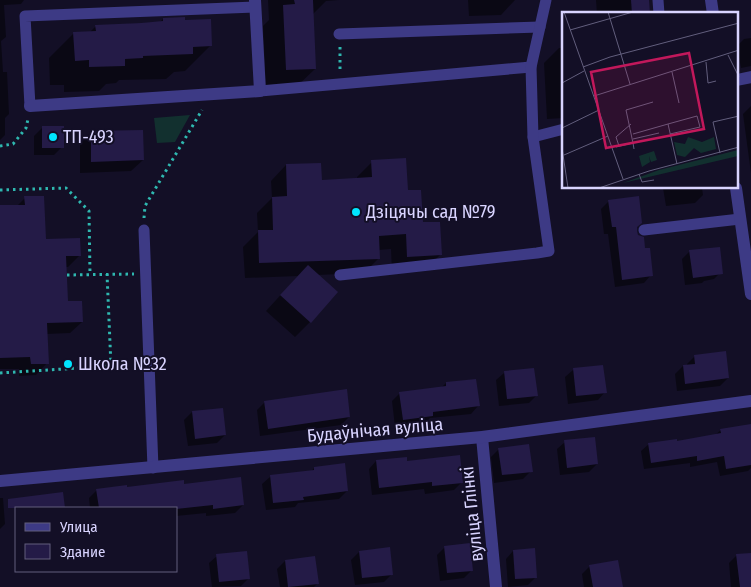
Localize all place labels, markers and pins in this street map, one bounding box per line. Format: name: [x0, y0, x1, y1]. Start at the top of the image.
place label: ТП-493: [63, 126, 114, 148]
marker: ТП-493: [47, 131, 59, 143]
place label: Дзіцячы сад №79: [365, 201, 495, 223]
marker: Дзіцячы сад №79: [350, 206, 362, 218]
place label: Школа №32: [78, 353, 167, 375]
marker: Школа №32: [62, 358, 74, 370]

